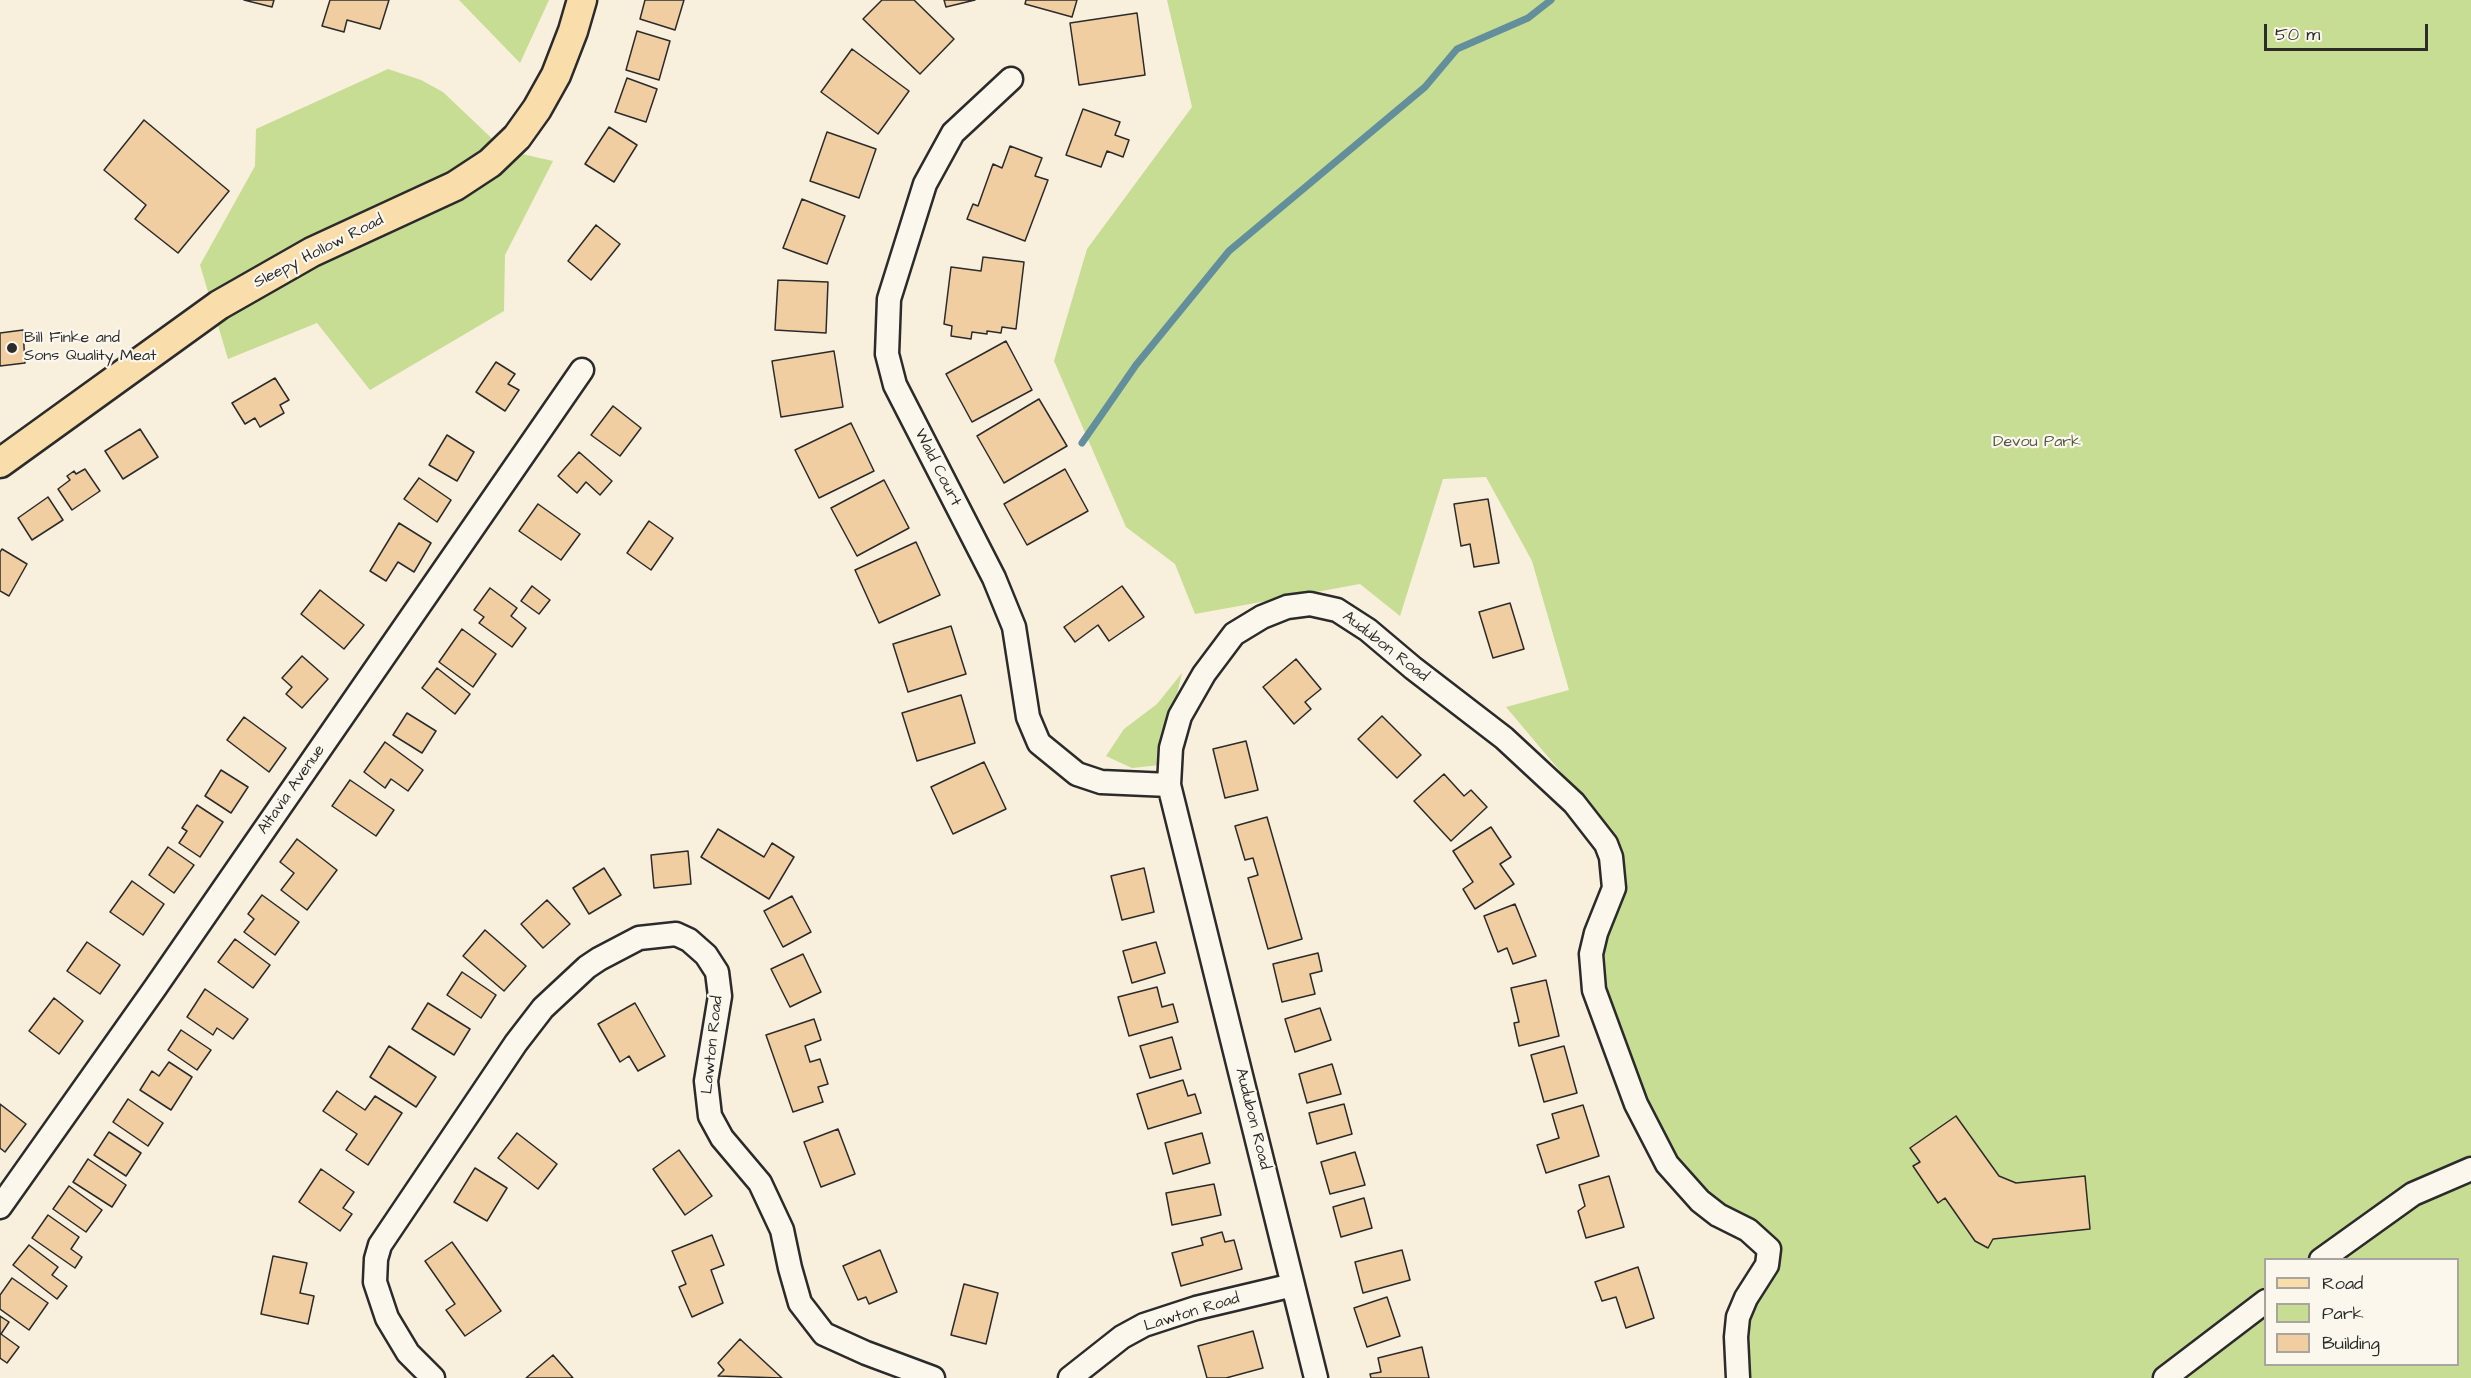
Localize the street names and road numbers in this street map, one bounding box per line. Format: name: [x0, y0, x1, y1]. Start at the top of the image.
street label: Sleepy Hollow Road: [251, 211, 387, 293]
street label: Wald Court: [909, 426, 965, 510]
street label: Audubon Road: [1338, 607, 1432, 687]
street label: Altavia Avenue: [254, 742, 330, 838]
street label: Lawton Road: [698, 995, 728, 1095]
street label: Audubon Road: [1230, 1066, 1274, 1172]
street label: Lawton Road: [1142, 1289, 1242, 1337]

